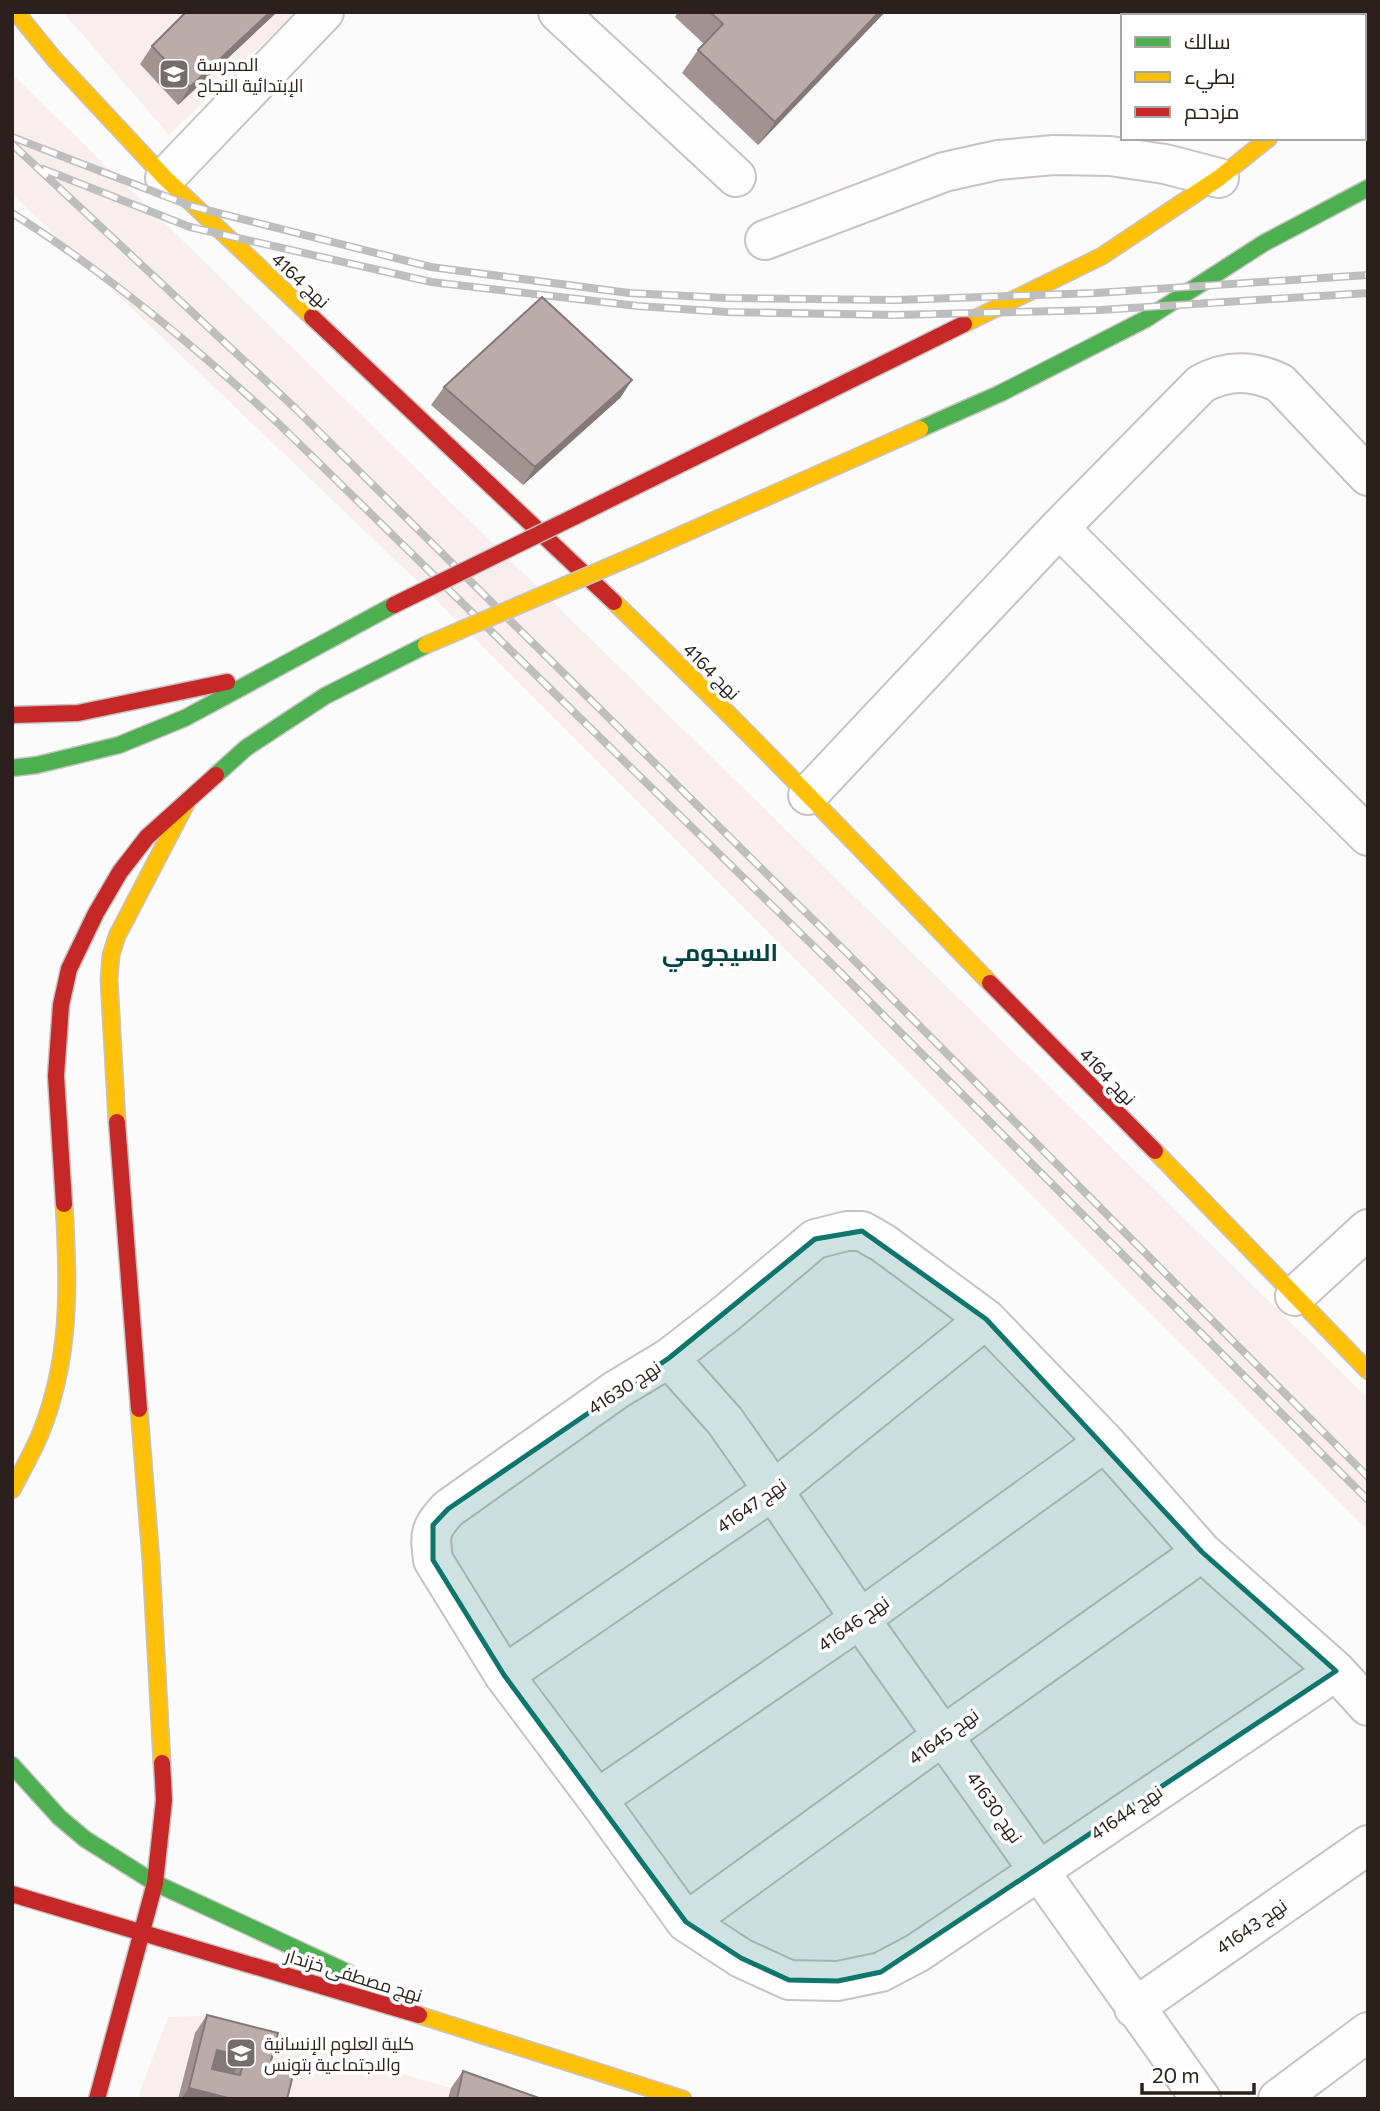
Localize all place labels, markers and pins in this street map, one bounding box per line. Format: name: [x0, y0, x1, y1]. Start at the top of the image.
place label: المدرسة الإبتدائية النجاح: [197, 53, 304, 98]
school or university icon: المدرسة الإبتدائية النجاح: [157, 57, 191, 91]
place label: كلية العلوم الإنسانية والاجتماعية بتونس: [264, 2032, 414, 2076]
school or university icon: كلية العلوم الإنسانية والاجتماعية بتونس: [224, 2036, 258, 2070]

